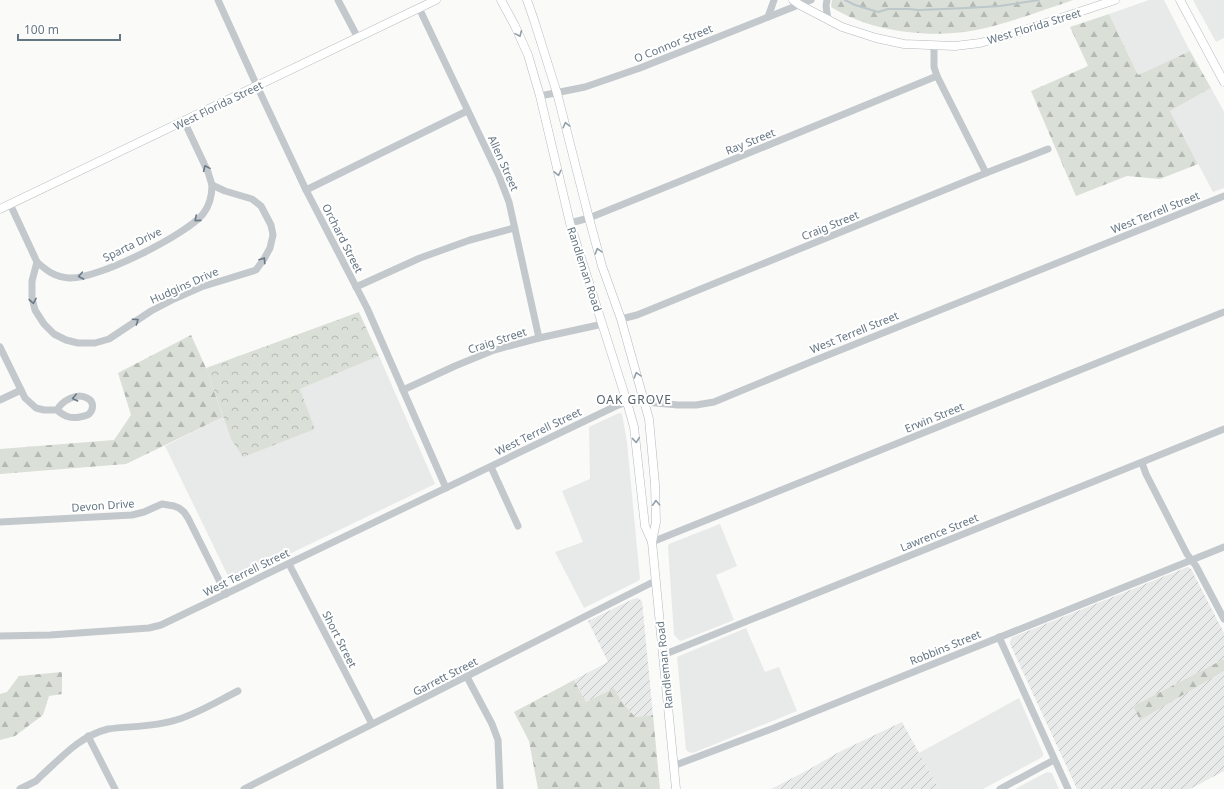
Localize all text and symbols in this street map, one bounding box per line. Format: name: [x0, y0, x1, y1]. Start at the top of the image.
street label: West Florida Street: [985, 5, 1083, 47]
scale bar: [18, 16, 120, 42]
street label: O Connor Street: [632, 20, 715, 66]
text: 100 m: [24, 21, 59, 38]
one-way arrow: [514, 30, 522, 38]
street label: West Florida Street: [171, 77, 265, 133]
one-way arrow: [562, 122, 570, 128]
street label: Ray Street: [723, 124, 777, 158]
street label: Allen Street: [485, 133, 523, 193]
one-way arrow: [203, 165, 211, 173]
one-way arrow: [553, 169, 562, 176]
street label: West Terrell Street: [1109, 187, 1201, 237]
street label: Orchard Street: [319, 201, 367, 275]
street label: Craig Street: [799, 207, 861, 243]
one-way arrow: [194, 215, 202, 222]
street label: Sparta Drive: [100, 223, 164, 265]
street label: Randleman Road: [564, 225, 606, 313]
one-way arrow: [594, 248, 603, 255]
one-way arrow: [259, 257, 266, 264]
street label: Hudgins Drive: [147, 263, 221, 307]
one-way arrow: [78, 272, 84, 280]
one-way arrow: [28, 298, 37, 304]
street label: West Terrell Street: [808, 307, 900, 357]
one-way arrow: [132, 318, 139, 326]
street label: Craig Street: [466, 323, 528, 357]
one-way arrow: [633, 372, 642, 379]
district label: OAK GROVE: [596, 391, 672, 408]
one-way arrow: [72, 393, 79, 401]
street label: Erwin Street: [902, 398, 966, 436]
street label: West Terrell Street: [492, 404, 584, 458]
one-way arrow: [631, 437, 640, 443]
street label: Devon Drive: [71, 495, 135, 515]
one-way arrow: [651, 500, 660, 506]
street label: Lawrence Street: [898, 509, 980, 554]
street label: West Terrell Street: [200, 545, 292, 599]
street label: Short Street: [319, 608, 361, 670]
street label: Randleman Road: [652, 620, 676, 710]
street label: Robbins Street: [907, 626, 983, 668]
street label: Garrett Street: [410, 653, 480, 699]

